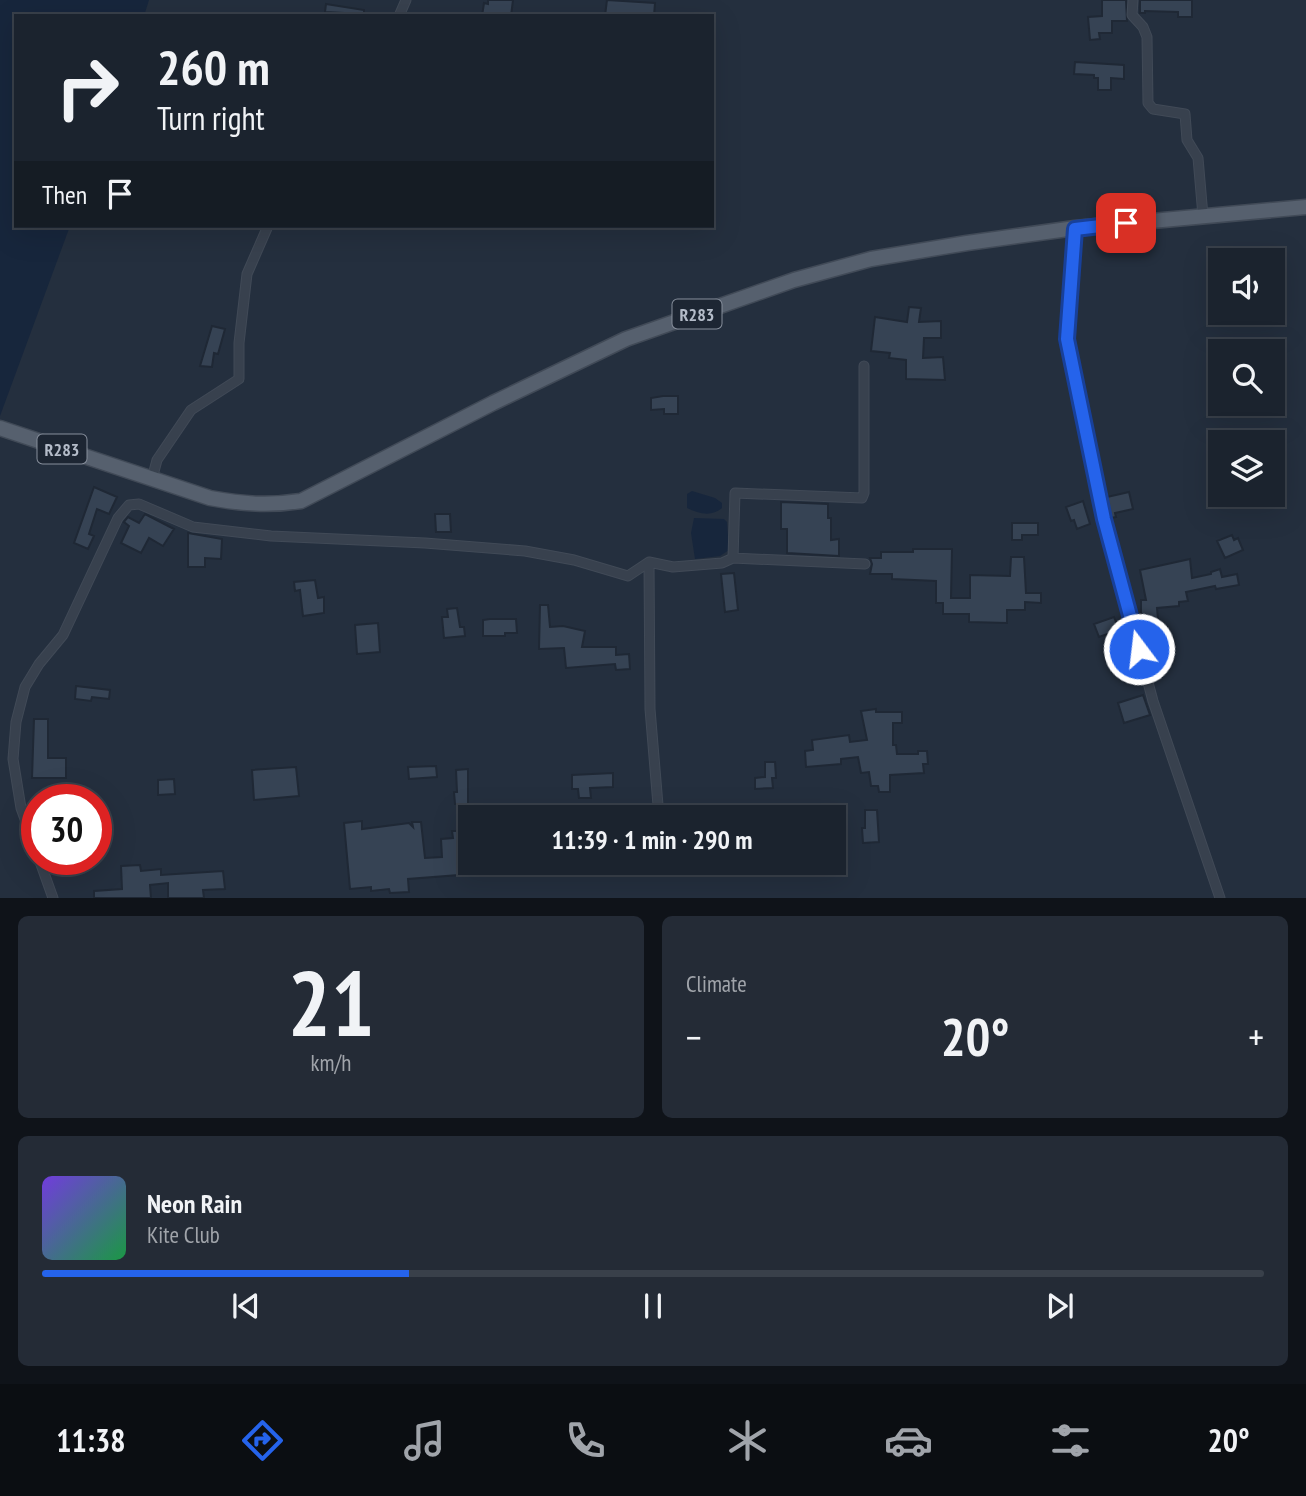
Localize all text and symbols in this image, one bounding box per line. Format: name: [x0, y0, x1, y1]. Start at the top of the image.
text: 260 m: [157, 35, 270, 99]
icon: right: [42, 42, 133, 133]
text: Turn right: [157, 97, 265, 139]
icon: arrive: [101, 175, 139, 213]
text: Then: [42, 178, 87, 211]
pin: [1096, 193, 1156, 253]
icon: arrive: [1107, 204, 1145, 242]
map controls: [1208, 248, 1285, 507]
button: sound: [1208, 248, 1285, 325]
road number: R283: [672, 300, 722, 328]
button: search: [1208, 339, 1285, 416]
button: layers: [1208, 430, 1285, 507]
road number: R283: [38, 434, 86, 463]
position arrow: [1102, 612, 1176, 686]
speed limit sign: 30: [21, 784, 112, 875]
text: 11:39 · 1 min · 290 m: [552, 823, 752, 856]
text: 21: [288, 943, 375, 1061]
text: Climate: [686, 969, 747, 998]
text: 20°: [941, 1003, 1009, 1070]
text: −: [686, 1012, 702, 1061]
text: +: [1248, 1012, 1264, 1061]
text: km/h: [311, 1048, 351, 1077]
text: Neon Rain: [147, 1187, 242, 1220]
text: Kite Club: [147, 1220, 220, 1249]
icon: previous: [227, 1287, 265, 1325]
icon: pause: [634, 1287, 672, 1325]
icon: next: [1041, 1287, 1079, 1325]
icon: directions: [238, 1416, 287, 1465]
icon: music: [400, 1416, 449, 1465]
icon: phone: [561, 1416, 610, 1465]
icon: climate: [723, 1416, 772, 1465]
icon: car: [884, 1416, 933, 1465]
icon: filters: [1046, 1416, 1095, 1465]
text: 11:38: [56, 1419, 126, 1461]
text: 20°: [1207, 1419, 1250, 1461]

